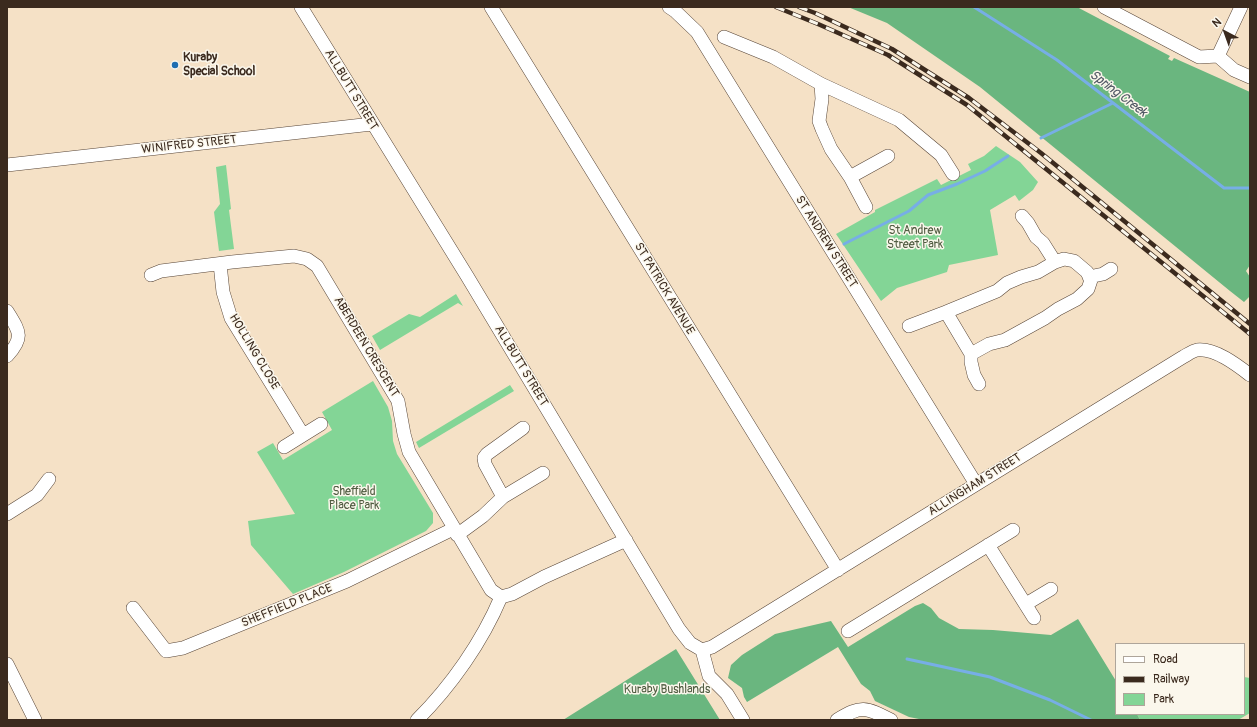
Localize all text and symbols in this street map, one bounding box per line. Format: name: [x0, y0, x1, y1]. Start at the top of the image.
north arrow: [1205, 12, 1245, 52]
text: N: [1210, 15, 1224, 30]
street label: ALLBUTT STREET: [321, 47, 381, 133]
place label: Kuraby Special School: [183, 51, 255, 79]
marker: Kuraby Special School: [170, 60, 180, 70]
water label: Spring Creek: [1086, 67, 1150, 121]
street label: WINIFRED STREET: [141, 133, 237, 157]
street label: ST ANDREW STREET: [792, 193, 860, 291]
park label: St Andrew Street Park: [887, 224, 943, 252]
street label: ST PATRICK AVENUE: [631, 240, 697, 338]
street label: ABERDEEN CRESCENT: [330, 294, 402, 400]
street label: HOLLING CLOSE: [226, 312, 282, 392]
street label: ALLBUTT STREET: [491, 323, 551, 409]
street label: ALLINGHAM STREET: [926, 451, 1024, 519]
park label: Sheffield Place Park: [329, 485, 379, 513]
street label: SHEFFIELD PLACE: [240, 581, 334, 631]
legend: [1115, 643, 1245, 715]
text: Road: [1153, 652, 1178, 667]
text: Railway: [1153, 672, 1189, 687]
park label: Kuraby Bushlands: [624, 683, 710, 697]
text: Park: [1153, 692, 1174, 707]

